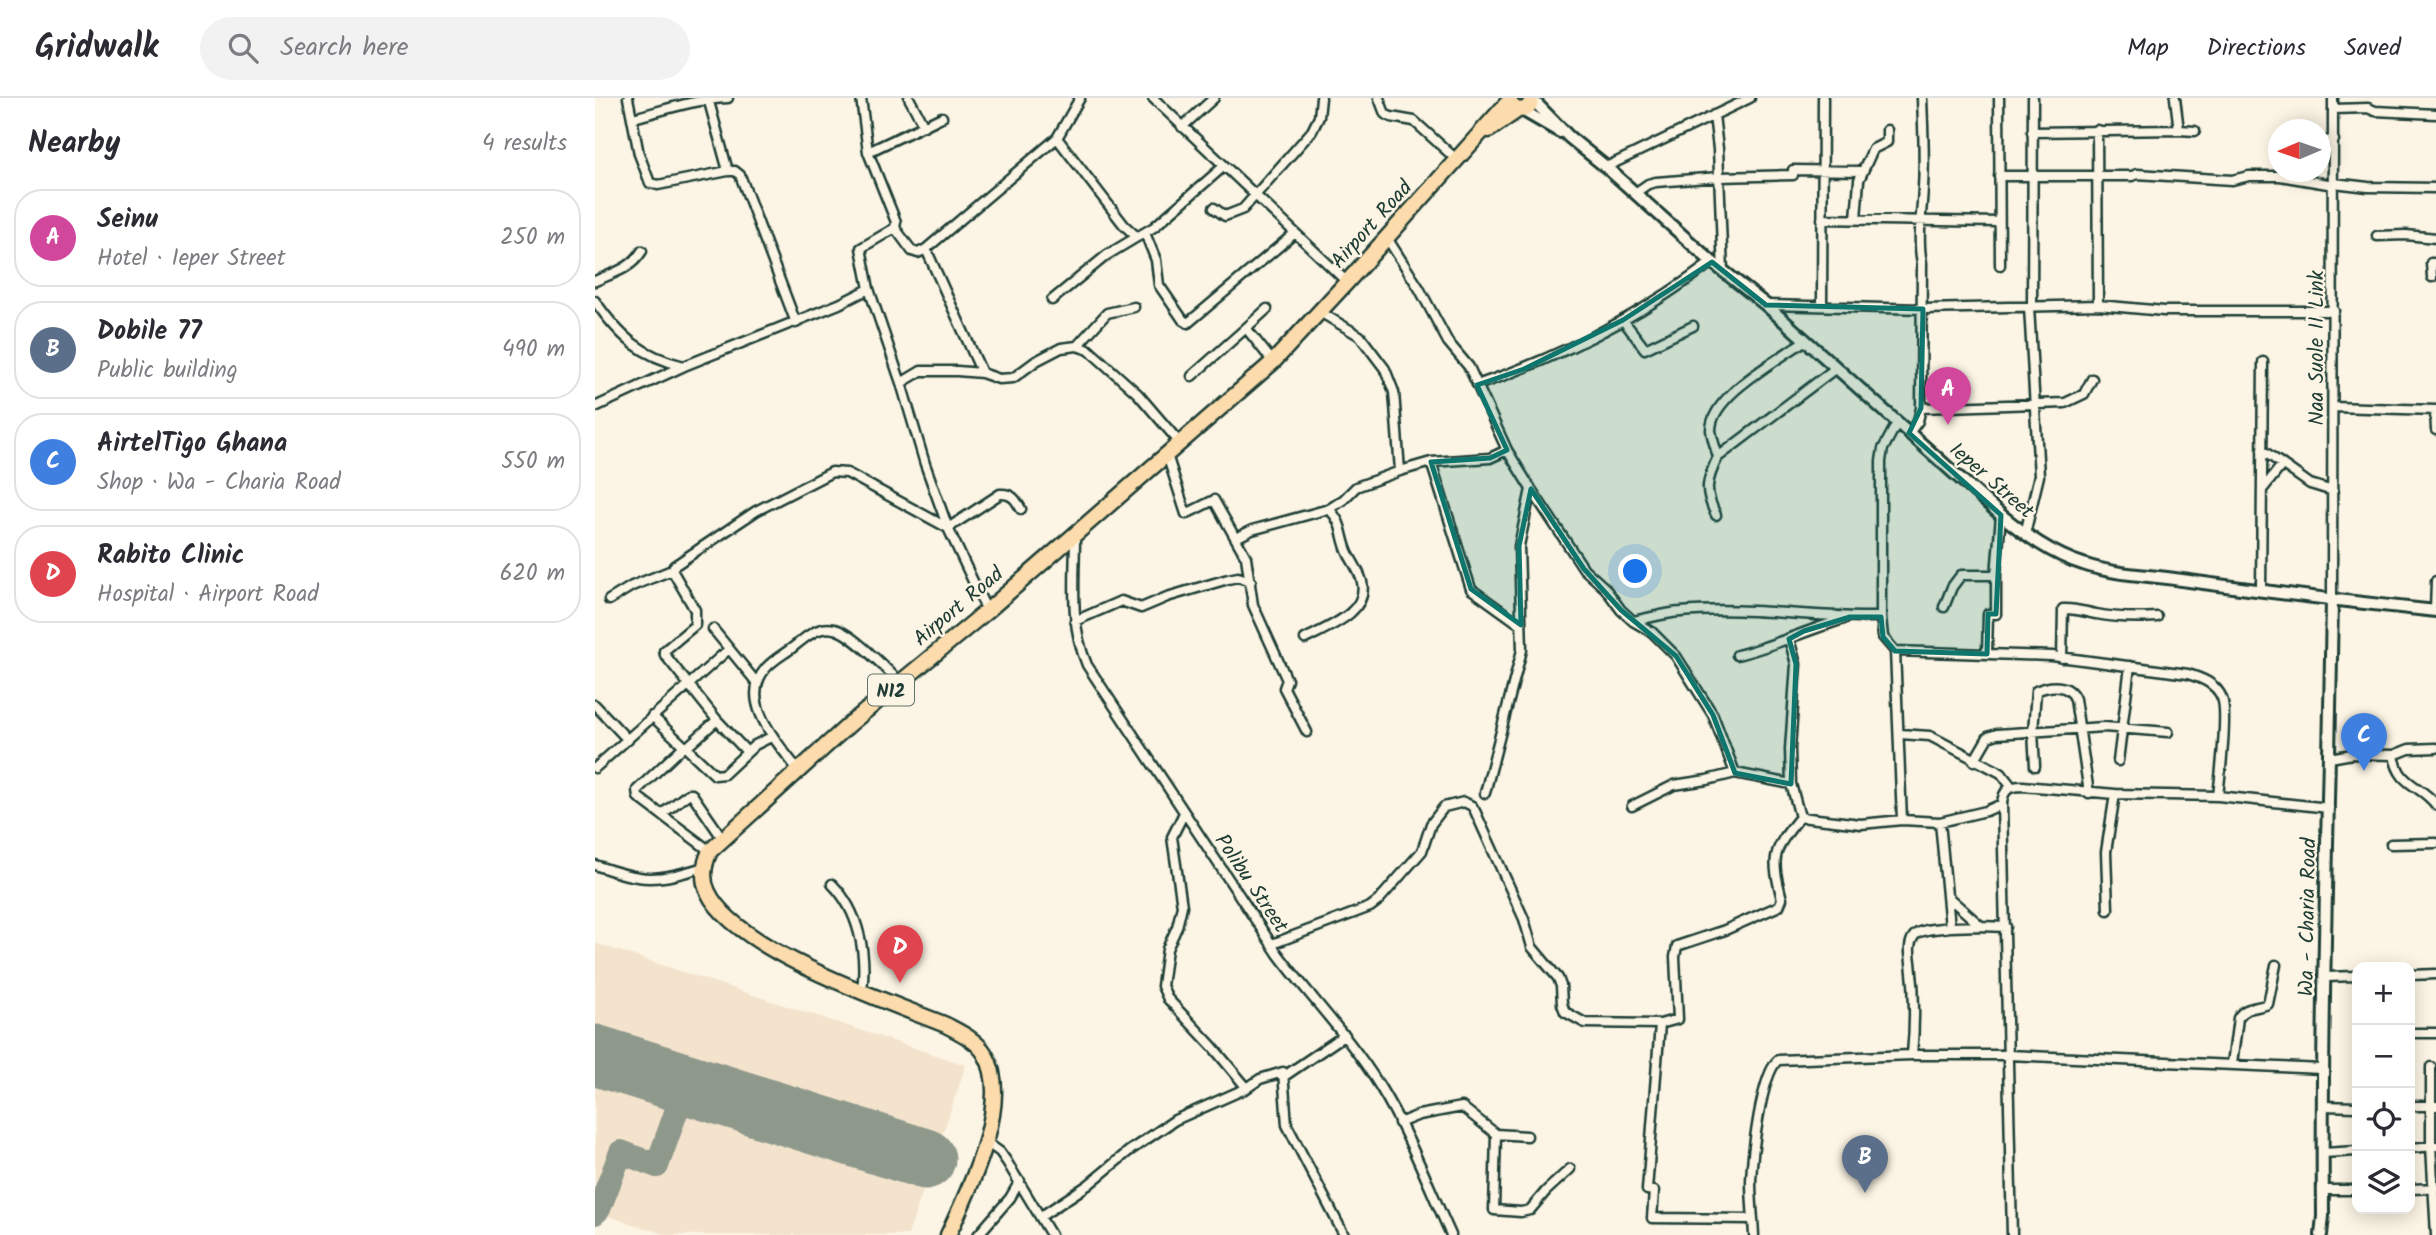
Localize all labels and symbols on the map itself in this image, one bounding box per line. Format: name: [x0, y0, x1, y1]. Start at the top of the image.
north arrow: [2268, 119, 2331, 182]
street label: Airport Road: [1323, 173, 1421, 277]
street label: Naa Suole II Link: [2301, 270, 2334, 426]
pin: A: [1925, 367, 1971, 425]
street label: Ieper Street: [1941, 435, 2042, 528]
your location: [1618, 554, 1652, 588]
street label: Airport Road: [906, 559, 1012, 655]
road number: N12: [868, 674, 914, 706]
pin: C: [2341, 713, 2387, 771]
street label: Polibu Street: [1205, 827, 1297, 941]
street label: Wa - Charia Road: [2291, 837, 2326, 997]
pin: D: [877, 925, 923, 983]
pin: B: [1842, 1135, 1888, 1193]

